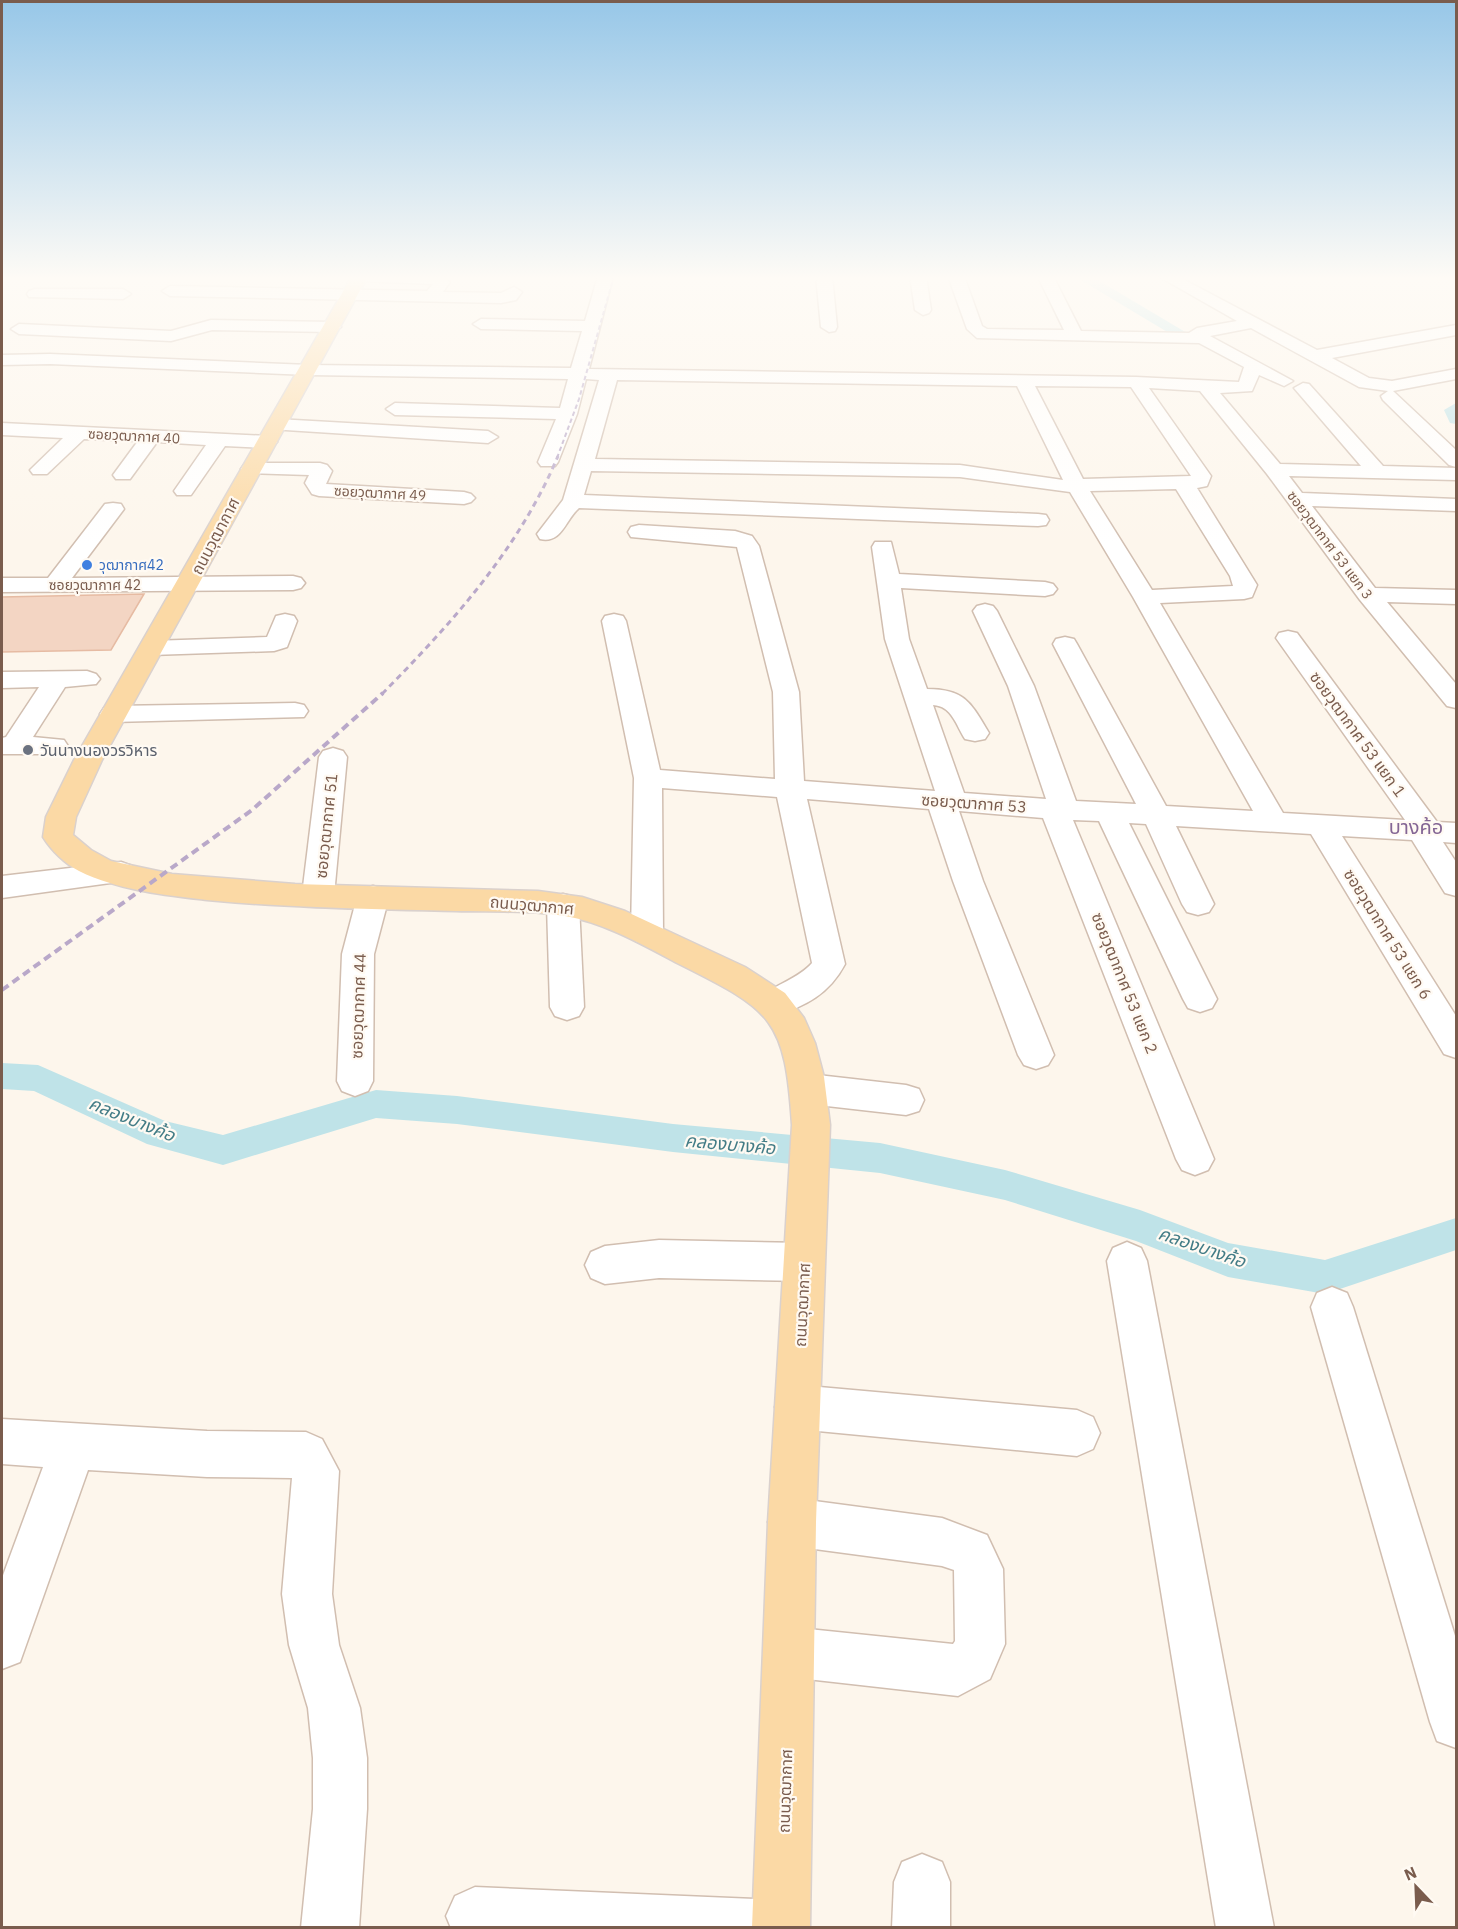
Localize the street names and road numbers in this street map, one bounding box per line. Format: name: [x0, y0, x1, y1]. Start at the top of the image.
street label: ซอยวุฒากาศ 40: [87, 425, 181, 447]
street label: ซอยวุฒากาศ 49: [333, 482, 427, 504]
street label: ซอยวุฒากาศ 53 แยก 3: [1283, 487, 1377, 603]
street label: ถนนวุฒากาศ: [186, 494, 244, 578]
street label: ซอยวุฒากาศ 42: [49, 576, 141, 594]
street label: ซอยวุฒากาศ 53 แยก 1: [1306, 667, 1410, 801]
street label: ซอยวุฒากาศ 51: [311, 772, 341, 880]
street label: ซอยวุฒากาศ 53: [921, 789, 1027, 817]
street label: ซอยวุฒากาศ 53 แยก 6: [1340, 865, 1436, 1003]
street label: ถนนวุฒากาศ: [489, 891, 575, 919]
street label: ซอยวุฒากาศ 53 แยก 2: [1088, 910, 1162, 1056]
street label: ซอยวุฒากาศ 44: [346, 953, 370, 1059]
street label: ถนนวุฒากาศ: [790, 1262, 814, 1348]
street label: ถนนวุฒากาศ: [774, 1749, 796, 1833]

